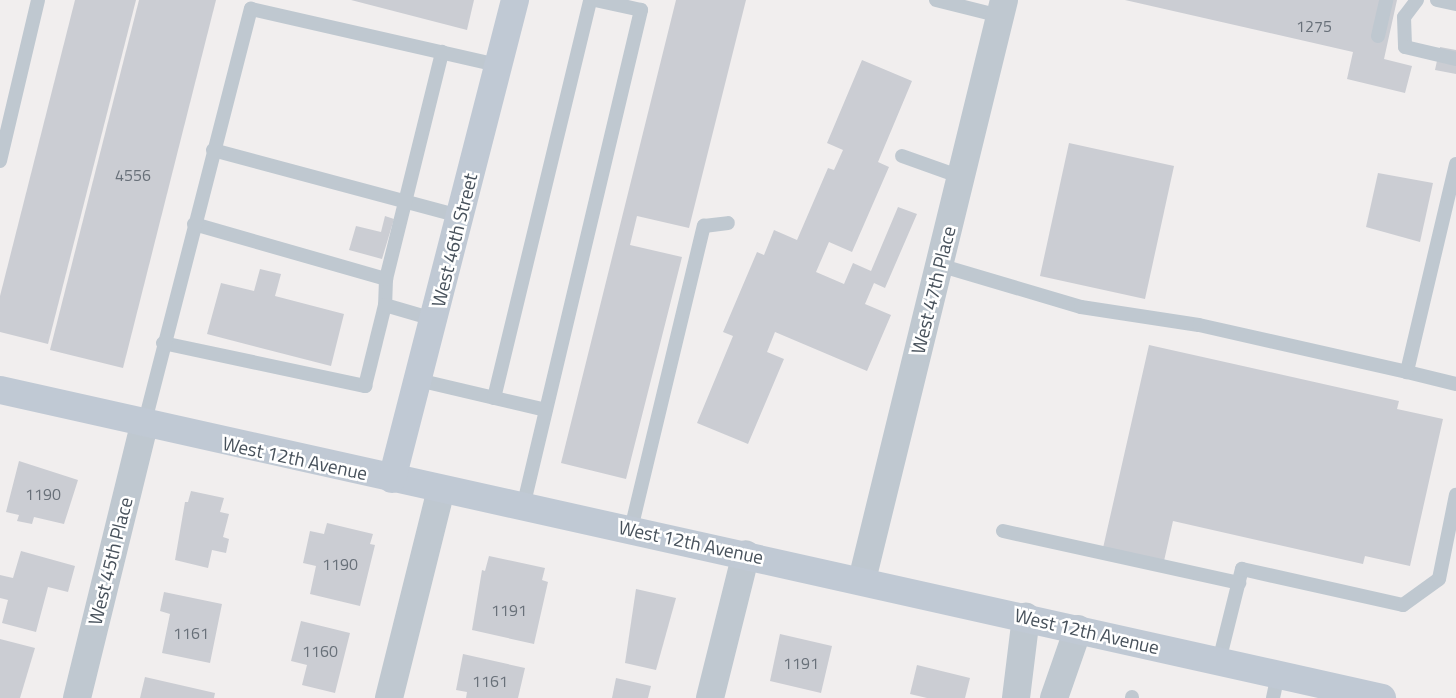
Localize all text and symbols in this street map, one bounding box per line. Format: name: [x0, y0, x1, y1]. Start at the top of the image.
house number: 1275: [1296, 16, 1332, 36]
house number: 4556: [115, 165, 151, 185]
street label: West 46th Street: [426, 171, 482, 309]
street label: West 47th Place: [906, 224, 960, 356]
street label: West 12th Avenue: [220, 432, 370, 484]
house number: 1190: [25, 484, 61, 504]
street label: West 45th Place: [83, 495, 137, 627]
street label: West 12th Avenue: [616, 516, 766, 568]
house number: 1190: [322, 554, 358, 574]
house number: 1191: [491, 600, 527, 620]
street label: West 12th Avenue: [1013, 603, 1161, 659]
house number: 1161: [173, 623, 209, 643]
house number: 1160: [302, 641, 338, 661]
house number: 1191: [783, 653, 819, 673]
house number: 1161: [472, 671, 508, 691]

